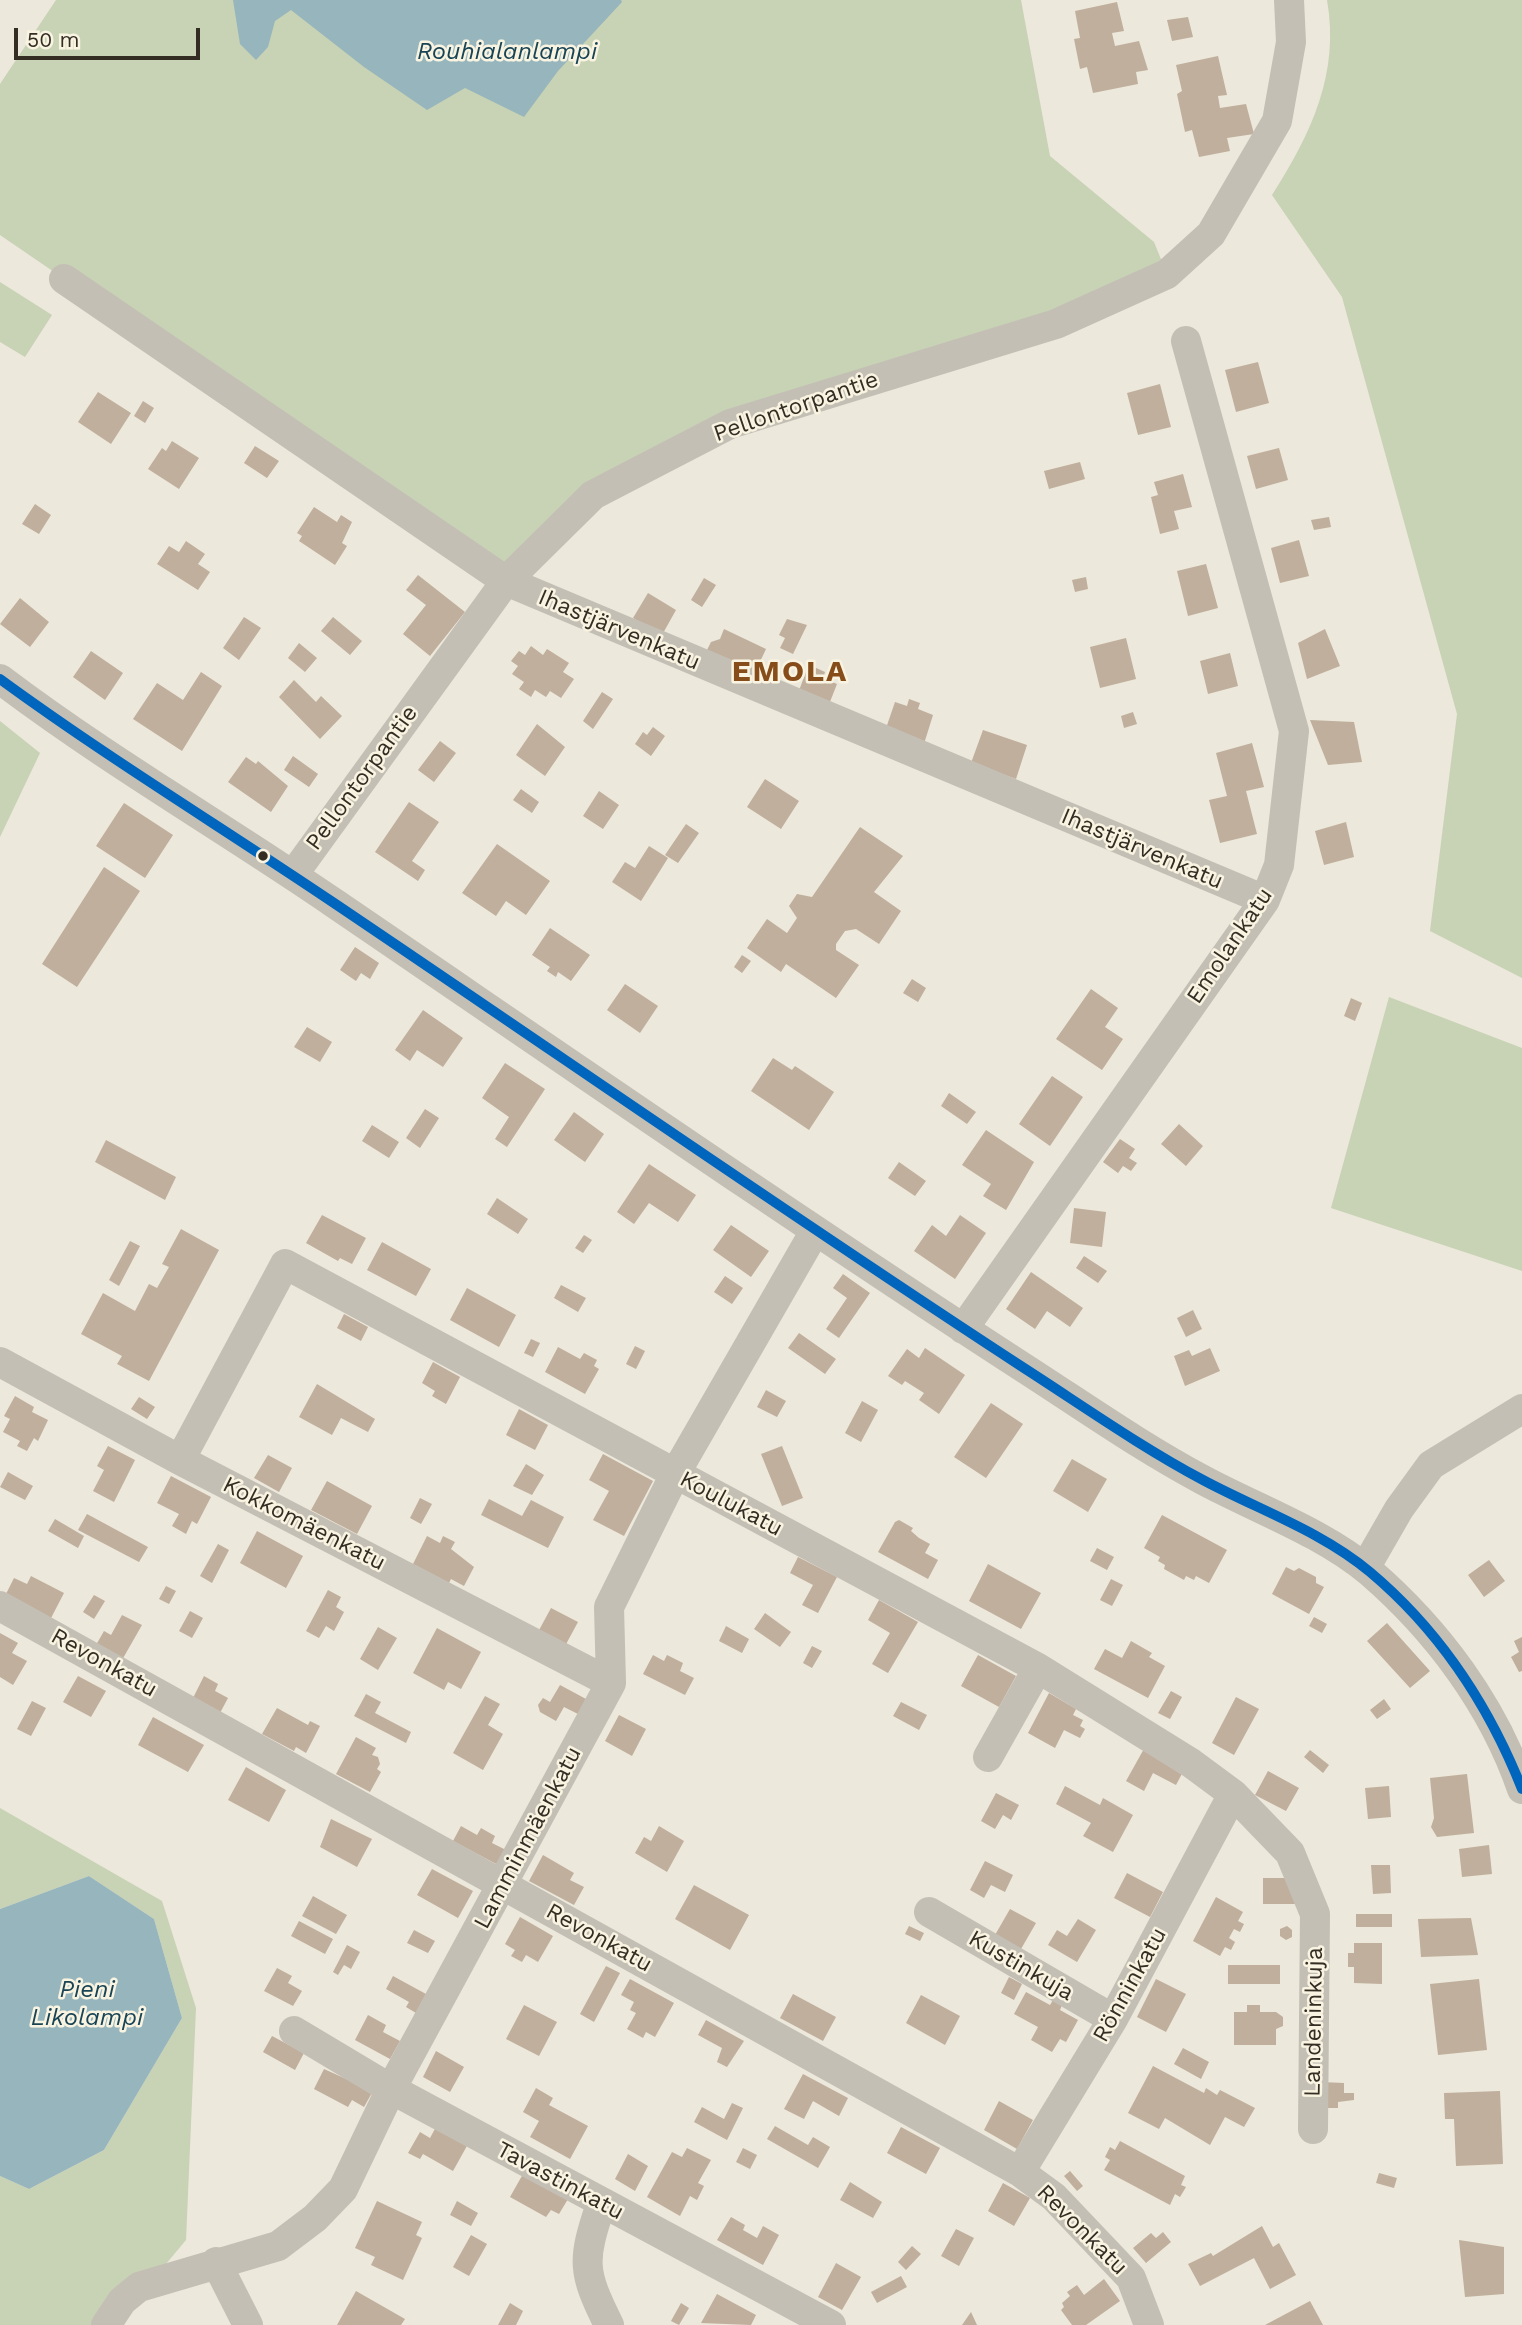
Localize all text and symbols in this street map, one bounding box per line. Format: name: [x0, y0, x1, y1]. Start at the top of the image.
scale bar: [18, 14, 203, 58]
text: 50 m: [27, 27, 79, 52]
water label: Rouhialanlampi: [417, 38, 597, 66]
street label: Pellontorpantie: [710, 366, 882, 448]
street label: Ihastjärvenkatu: [534, 584, 704, 676]
district label: EMOLA: [732, 654, 848, 690]
street label: Pellontorpantie: [300, 700, 424, 856]
street label: Ihastjärvenkatu: [1057, 803, 1227, 895]
unlabelled marker: [256, 849, 270, 863]
street label: Emolankatu: [1181, 883, 1279, 1009]
street label: Koulukatu: [675, 1465, 787, 1543]
street label: Kokkomäenkatu: [218, 1471, 390, 1577]
street label: Revonkatu: [46, 1623, 162, 1703]
street label: Lamminmäenkatu: [468, 1742, 588, 1934]
street label: Revonkatu: [541, 1898, 657, 1978]
street label: Rönninkatu: [1087, 1923, 1173, 2047]
street label: Kustinkuja: [963, 1925, 1079, 2007]
street label: Landeninkuja: [1299, 1947, 1329, 2097]
water label: Pieni Likolampi: [31, 1976, 143, 2032]
street label: Tavastinkatu: [492, 2136, 628, 2226]
street label: Revonkatu: [1031, 2179, 1133, 2281]

